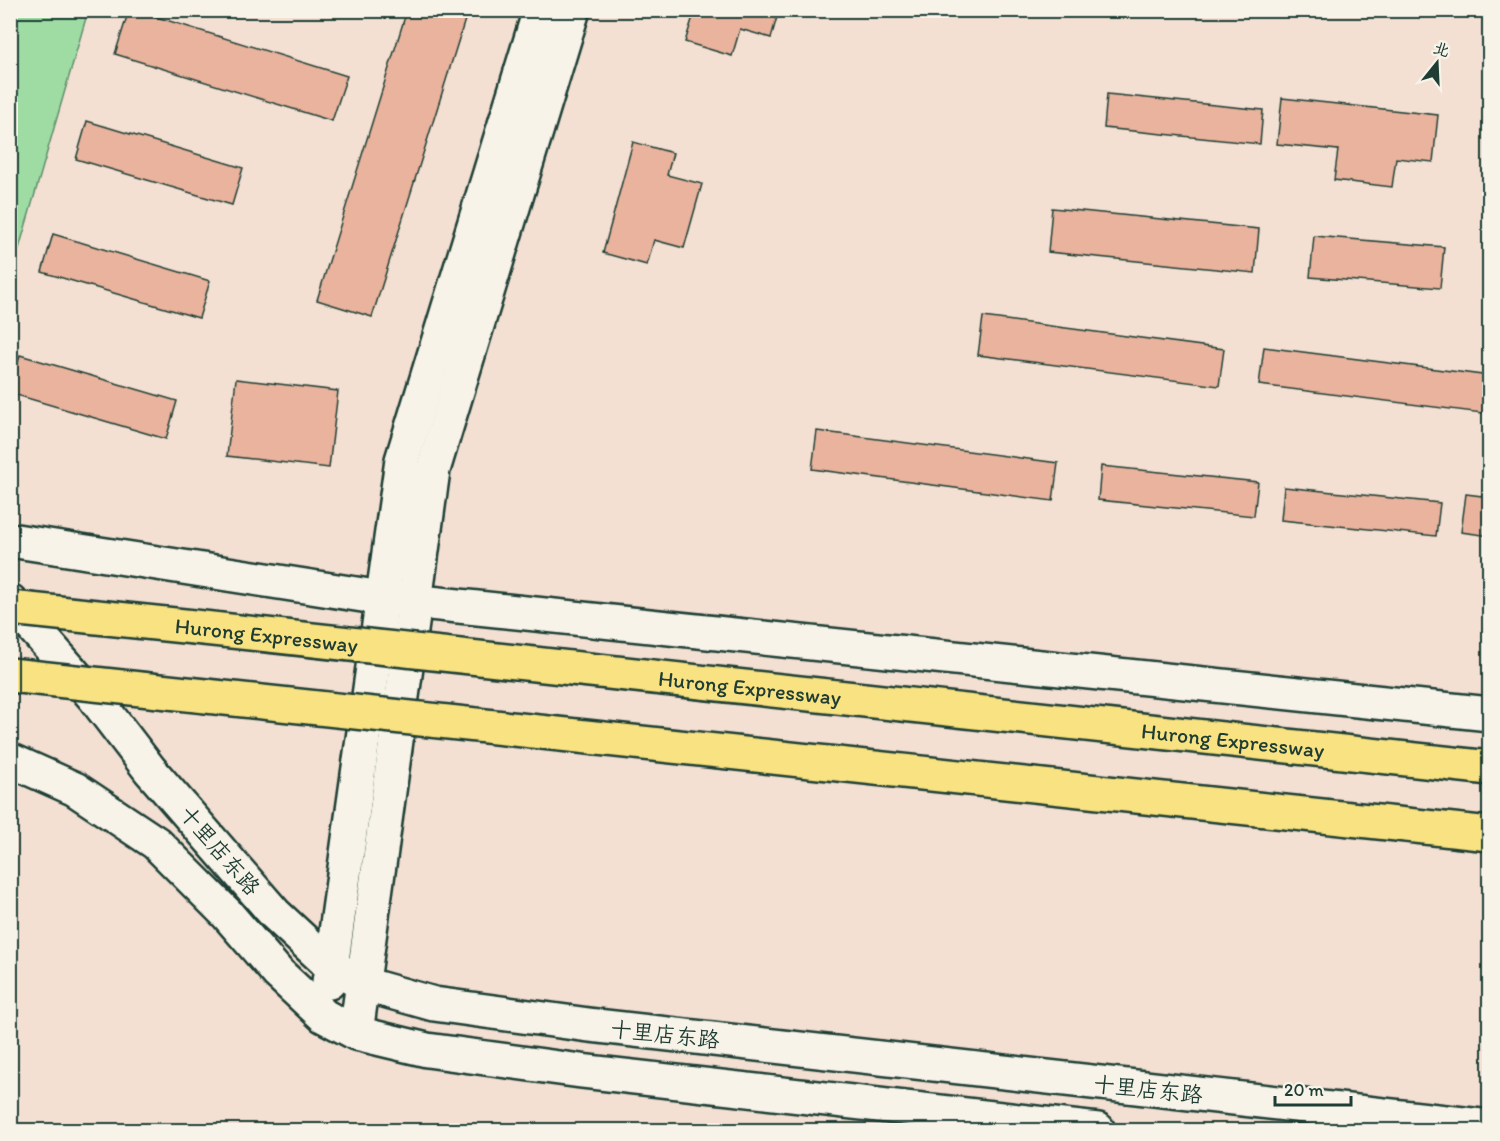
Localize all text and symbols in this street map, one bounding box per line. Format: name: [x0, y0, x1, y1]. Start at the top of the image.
north arrow: [1407, 33, 1467, 93]
text: 北: [1431, 38, 1452, 61]
street label: Hurong Expressway: [174, 612, 360, 659]
street label: Hurong Expressway: [657, 665, 843, 711]
street label: Hurong Expressway: [1140, 717, 1326, 764]
street label: 十里店东路: [173, 800, 266, 901]
street label: 十里店东路: [609, 1015, 721, 1054]
scale bar: [1275, 1069, 1352, 1107]
street label: 十里店东路: [1092, 1070, 1204, 1109]
text: 20 m: [1284, 1079, 1324, 1101]

